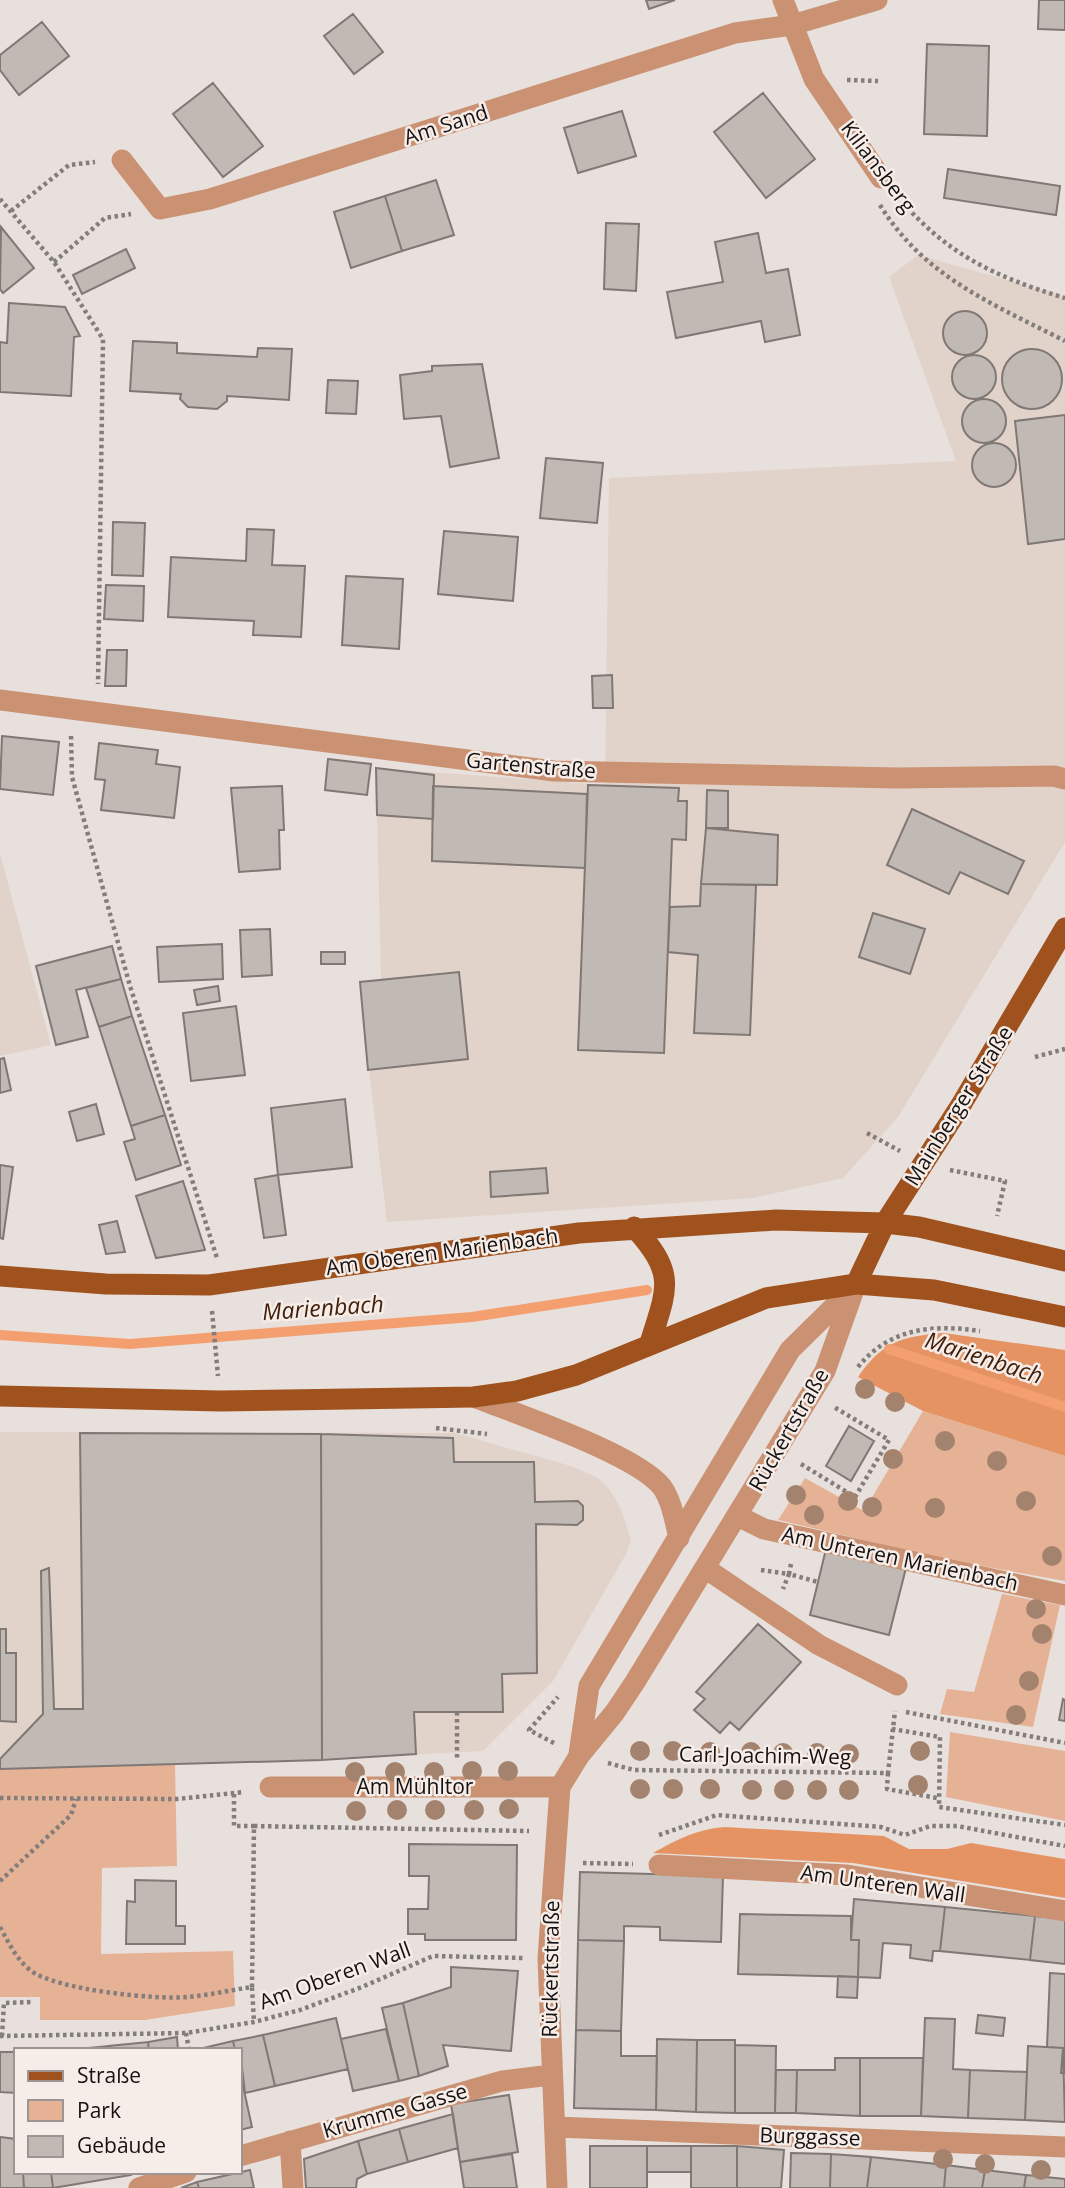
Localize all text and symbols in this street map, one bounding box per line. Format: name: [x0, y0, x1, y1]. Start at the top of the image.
street label: Am Sand: [400, 97, 491, 151]
street label: Kiliansberg: [835, 115, 922, 218]
street label: Gartenstraße: [465, 745, 597, 785]
street label: Mainberger Straße: [898, 1020, 1019, 1191]
street label: Am Oberen Marienbach: [324, 1221, 560, 1281]
water label: Marienbach: [261, 1287, 385, 1327]
water label: Marienbach: [921, 1323, 1047, 1391]
street label: Rückertstraße: [742, 1363, 835, 1496]
street label: Am Unteren Marienbach: [779, 1519, 1021, 1597]
street label: Carl-Joachim-Weg: [679, 1739, 852, 1771]
street label: Am Mühltor: [357, 1772, 474, 1800]
street label: Am Unteren Wall: [799, 1858, 967, 1908]
street label: Rückertstraße: [535, 1900, 565, 2038]
street label: Am Oberen Wall: [255, 1935, 414, 2015]
legend: [14, 2048, 242, 2174]
text: Straße: [77, 2061, 141, 2089]
street label: Krumme Gasse: [319, 2076, 470, 2144]
text: Park: [77, 2096, 121, 2124]
street label: Burggasse: [759, 2120, 861, 2152]
text: Gebäude: [77, 2131, 166, 2159]

